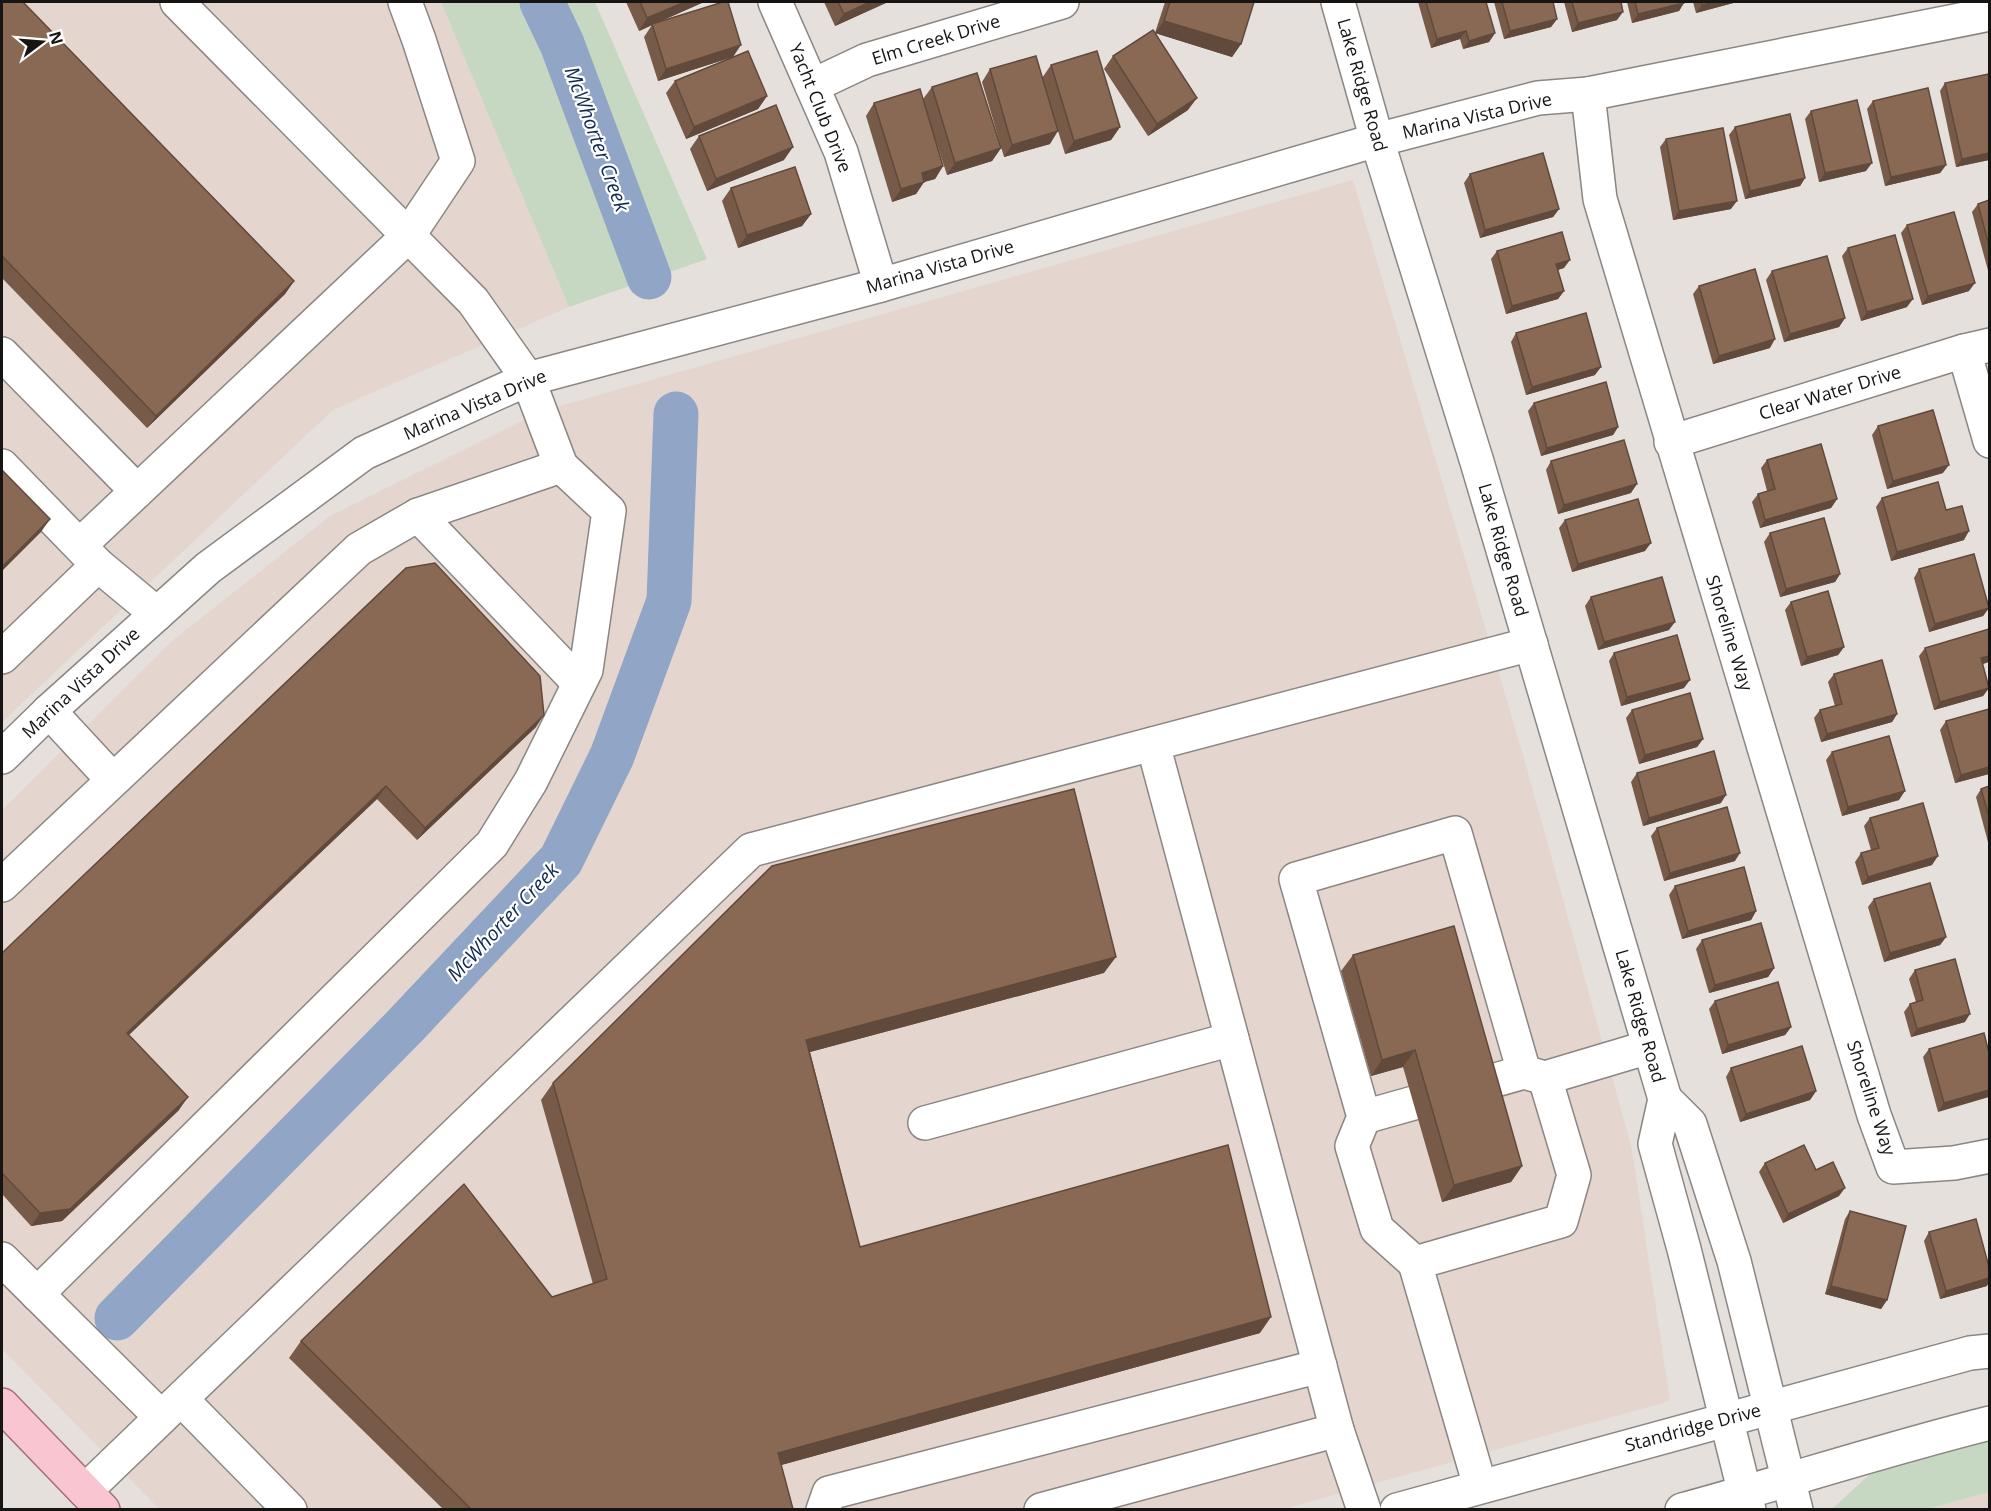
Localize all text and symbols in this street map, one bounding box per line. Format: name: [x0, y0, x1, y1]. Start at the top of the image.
street label: Elm Creek Drive: [869, 8, 1003, 70]
north arrow: [12, 12, 72, 72]
street label: Lake Ridge Road: [1332, 15, 1393, 154]
text: N: [44, 29, 69, 47]
street label: Yacht Club Drive: [784, 39, 858, 176]
water label: McWhorter Creek: [559, 63, 637, 216]
street label: Marina Vista Drive: [1400, 86, 1554, 144]
street label: Marina Vista Drive: [863, 233, 1016, 299]
street label: Clear Water Drive: [1756, 359, 1904, 425]
street label: Marina Vista Drive: [400, 363, 550, 445]
street label: Lake Ridge Road: [1473, 480, 1534, 619]
street label: Shoreline Way: [1701, 572, 1759, 694]
street label: Marina Vista Drive: [16, 621, 144, 743]
water label: McWhorter Creek: [441, 856, 565, 987]
street label: Lake Ridge Road: [1610, 946, 1671, 1085]
street label: Shoreline Way: [1842, 1037, 1902, 1159]
street label: Standridge Drive: [1622, 1397, 1763, 1457]

